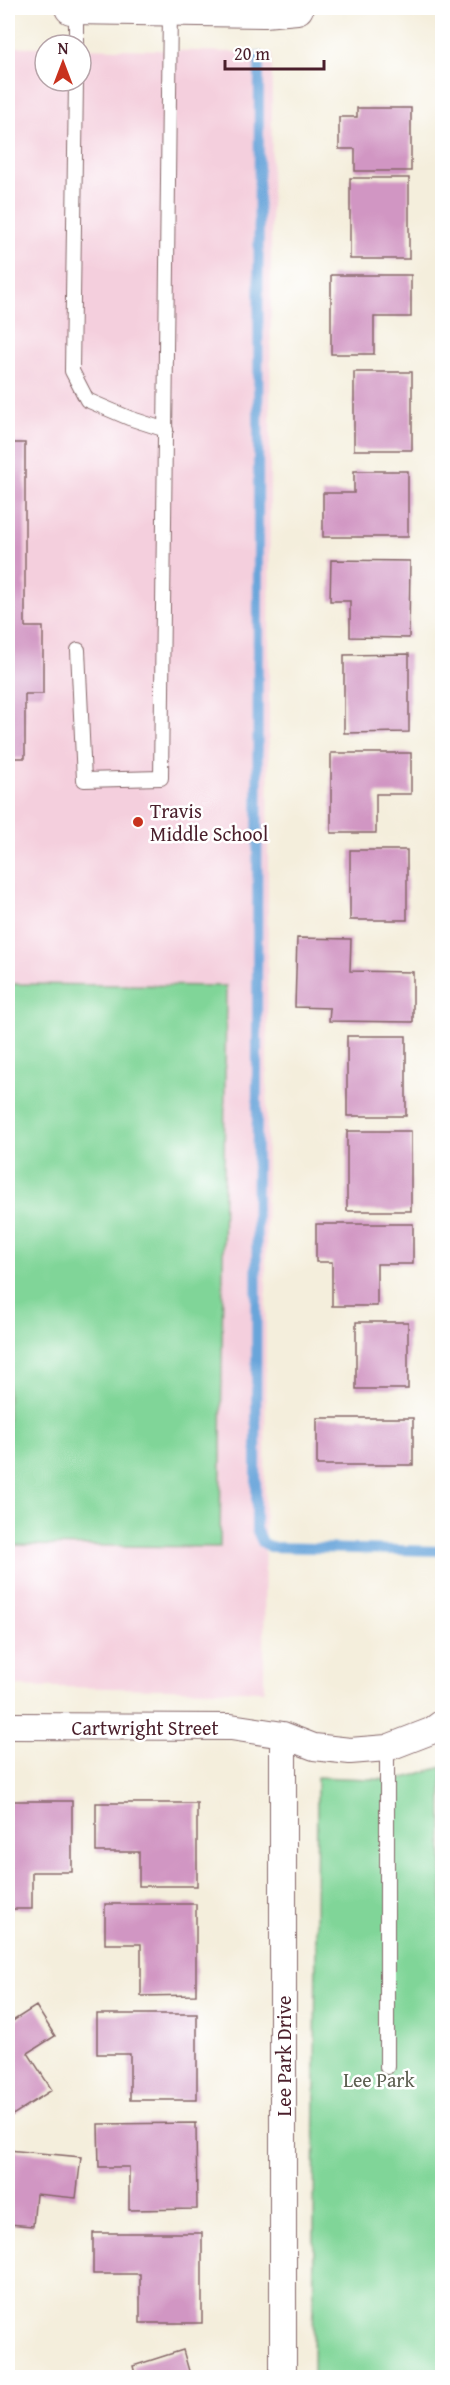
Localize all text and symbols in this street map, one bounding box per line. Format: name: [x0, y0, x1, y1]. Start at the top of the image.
north arrow: [33, 33, 93, 93]
scale bar: [225, 33, 324, 71]
text: N: [58, 36, 69, 60]
text: 20 m: [234, 40, 270, 67]
place label: Travis Middle School: [150, 796, 269, 848]
marker: Travis Middle School: [131, 815, 145, 829]
street label: Cartwright Street: [72, 1713, 218, 1742]
street label: Lee Park Drive: [269, 1996, 298, 2116]
park label: Lee Park: [343, 2065, 416, 2094]

